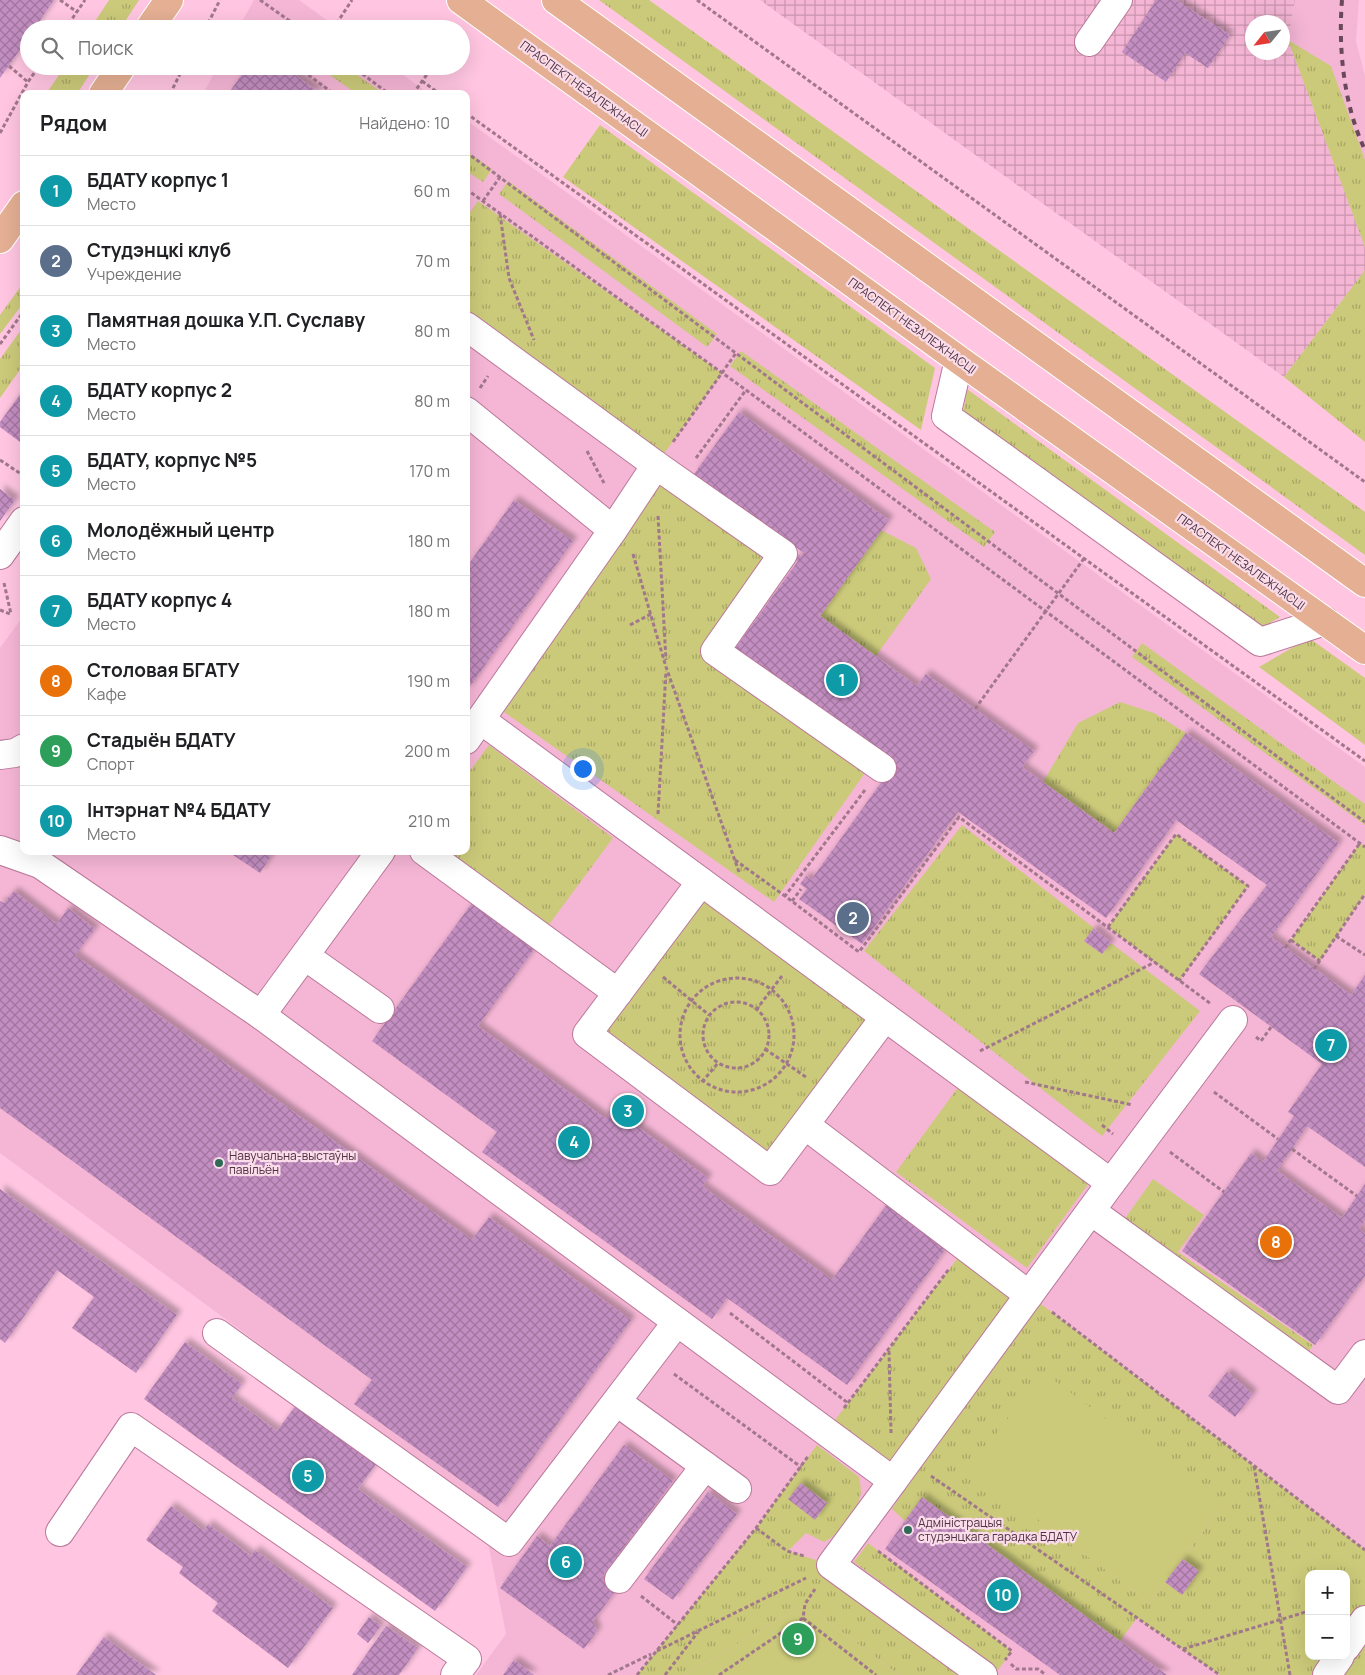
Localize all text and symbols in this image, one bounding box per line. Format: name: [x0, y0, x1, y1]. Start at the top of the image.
north arrow: [1245, 15, 1290, 60]
search box: [20, 20, 470, 75]
icon: search: [38, 34, 66, 62]
text: Поиск: [78, 35, 133, 61]
street label: ПРАСПЕКТ НЕЗАЛЕЖНАСЦІ: [517, 36, 652, 141]
text: Рядом: [40, 109, 107, 137]
text: Найдено: 10: [359, 112, 450, 134]
text: БДАТУ корпус 1: [87, 167, 229, 193]
text: 1: [52, 180, 60, 202]
text: 60 m: [414, 180, 450, 202]
text: Место: [87, 193, 136, 215]
text: Студэнцкі клуб: [87, 237, 231, 263]
text: 2: [51, 250, 61, 272]
text: 70 m: [415, 250, 450, 272]
text: Учреждение: [87, 263, 182, 285]
street label: ПРАСПЕКТ НЕЗАЛЕЖНАСЦІ: [845, 273, 980, 378]
text: Памятная дошка У.П. Суславу: [87, 307, 365, 333]
text: 3: [51, 320, 61, 342]
text: 80 m: [414, 320, 450, 342]
text: Место: [87, 333, 136, 355]
text: БДАТУ корпус 2: [87, 377, 232, 403]
text: 4: [51, 390, 61, 412]
text: 80 m: [414, 390, 450, 412]
text: Место: [87, 403, 136, 425]
text: БДАТУ, корпус №5: [87, 447, 257, 473]
text: 5: [51, 460, 61, 482]
text: 170 m: [409, 460, 450, 482]
text: Место: [87, 473, 136, 495]
street label: ПРАСПЕКТ НЕЗАЛЕЖНАСЦІ: [1174, 509, 1309, 614]
text: Молодёжный центр: [87, 517, 275, 543]
text: 6: [51, 530, 61, 552]
text: 180 m: [408, 530, 450, 552]
text: Место: [87, 543, 136, 565]
text: БДАТУ корпус 4: [87, 587, 232, 613]
text: 7: [52, 600, 60, 622]
text: 180 m: [408, 600, 450, 622]
text: Место: [87, 613, 136, 635]
text: Столовая БГАТУ: [87, 657, 240, 683]
pin: 1: [826, 661, 858, 699]
text: 8: [51, 670, 61, 692]
text: 190 m: [407, 670, 450, 692]
text: Кафе: [87, 683, 126, 705]
text: Стадыён БДАТУ: [87, 727, 236, 753]
text: 9: [51, 740, 61, 762]
text: 200 m: [405, 740, 450, 762]
text: Спорт: [87, 753, 135, 775]
your location: [570, 756, 596, 782]
text: Інтэрнат №4 БДАТУ: [87, 797, 271, 823]
text: 10: [47, 810, 65, 832]
text: 210 m: [408, 810, 450, 832]
text: Место: [87, 823, 136, 845]
pin: 2: [837, 899, 869, 937]
pin: 7: [1315, 1026, 1347, 1064]
pin: 3: [612, 1092, 644, 1130]
pin: 4: [558, 1123, 590, 1161]
place label: Навучальна-выстаўны павільён: [229, 1147, 356, 1178]
marker: Навучальна-выстаўны павільён: [213, 1157, 225, 1169]
pin: 8: [1260, 1223, 1292, 1261]
pin: 5: [292, 1457, 324, 1495]
place label: Адміністрацыя студэнцкага гарадка БДАТУ: [918, 1514, 1078, 1545]
marker: Адміністрацыя студэнцкага гарадка БДАТУ: [902, 1524, 914, 1536]
pin: 6: [550, 1543, 582, 1581]
map controls: [1305, 1570, 1350, 1660]
button: +: [1305, 1570, 1350, 1615]
pin: 10: [987, 1576, 1019, 1614]
button: −: [1305, 1615, 1350, 1660]
pin: 9: [782, 1620, 814, 1658]

